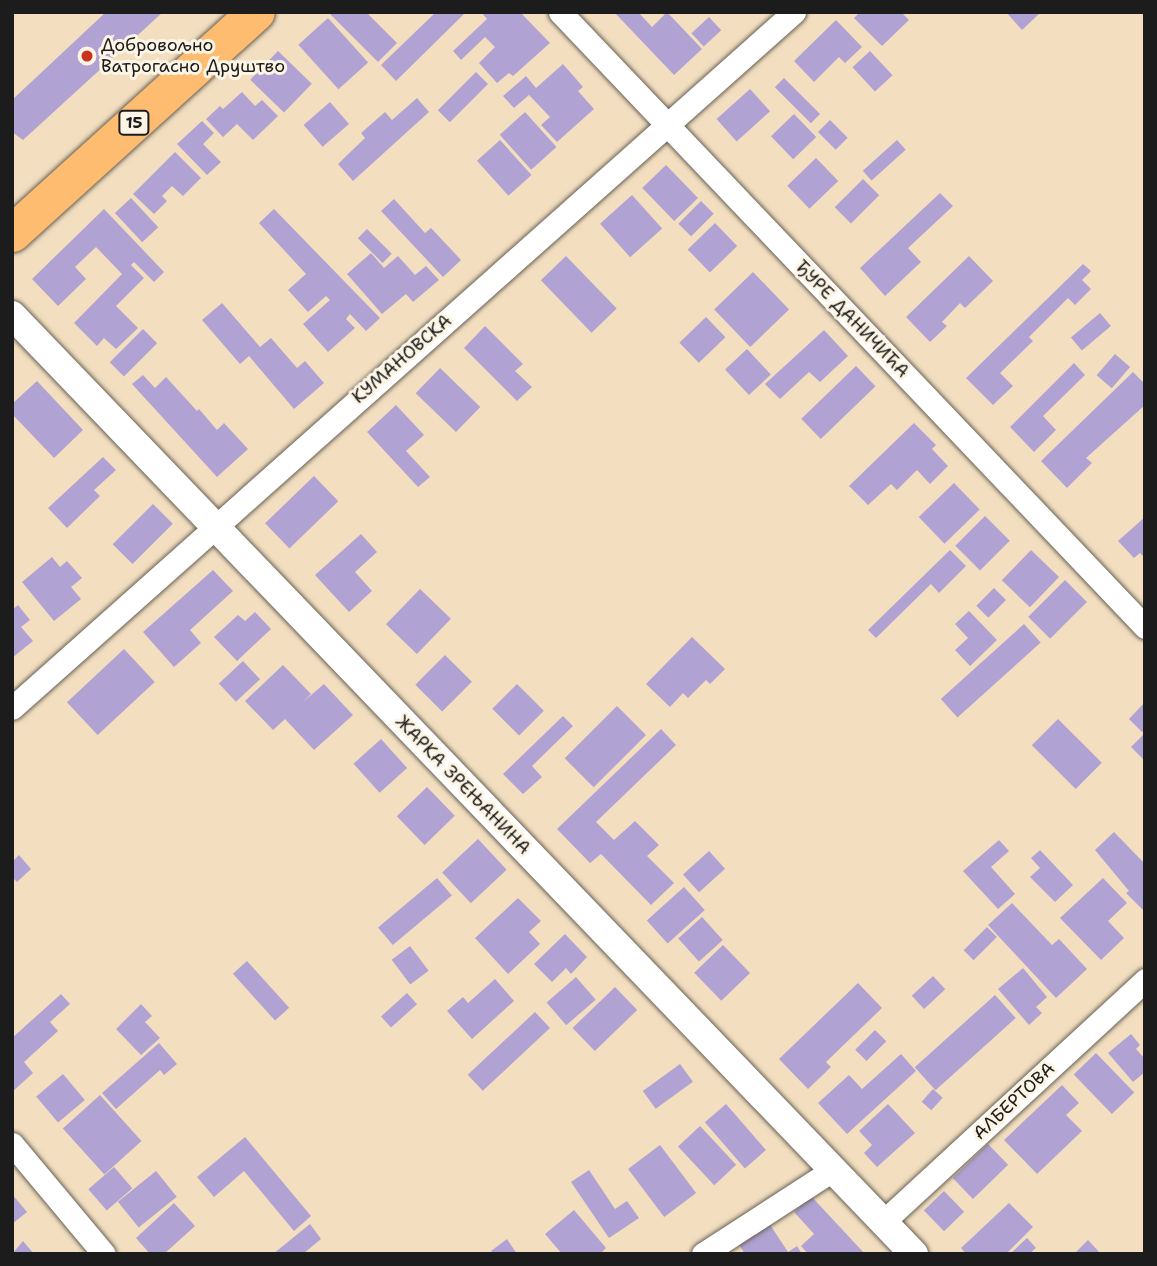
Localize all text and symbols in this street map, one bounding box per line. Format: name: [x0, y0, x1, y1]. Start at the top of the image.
place label: Добровољно Ватрогасно Друштво: [101, 35, 285, 78]
marker: Добровољно Ватрогасно Друштво: [79, 48, 95, 64]
road number: 15: [118, 111, 150, 136]
street label: ЂУРЕ ДАНИЧИЋА: [790, 256, 914, 382]
street label: КУМАНОВСКА: [348, 310, 456, 408]
street label: ЖАРКА ЗРЕЊАНИНА: [391, 711, 535, 859]
street label: АЛБЕРТОВА: [969, 1058, 1059, 1144]

